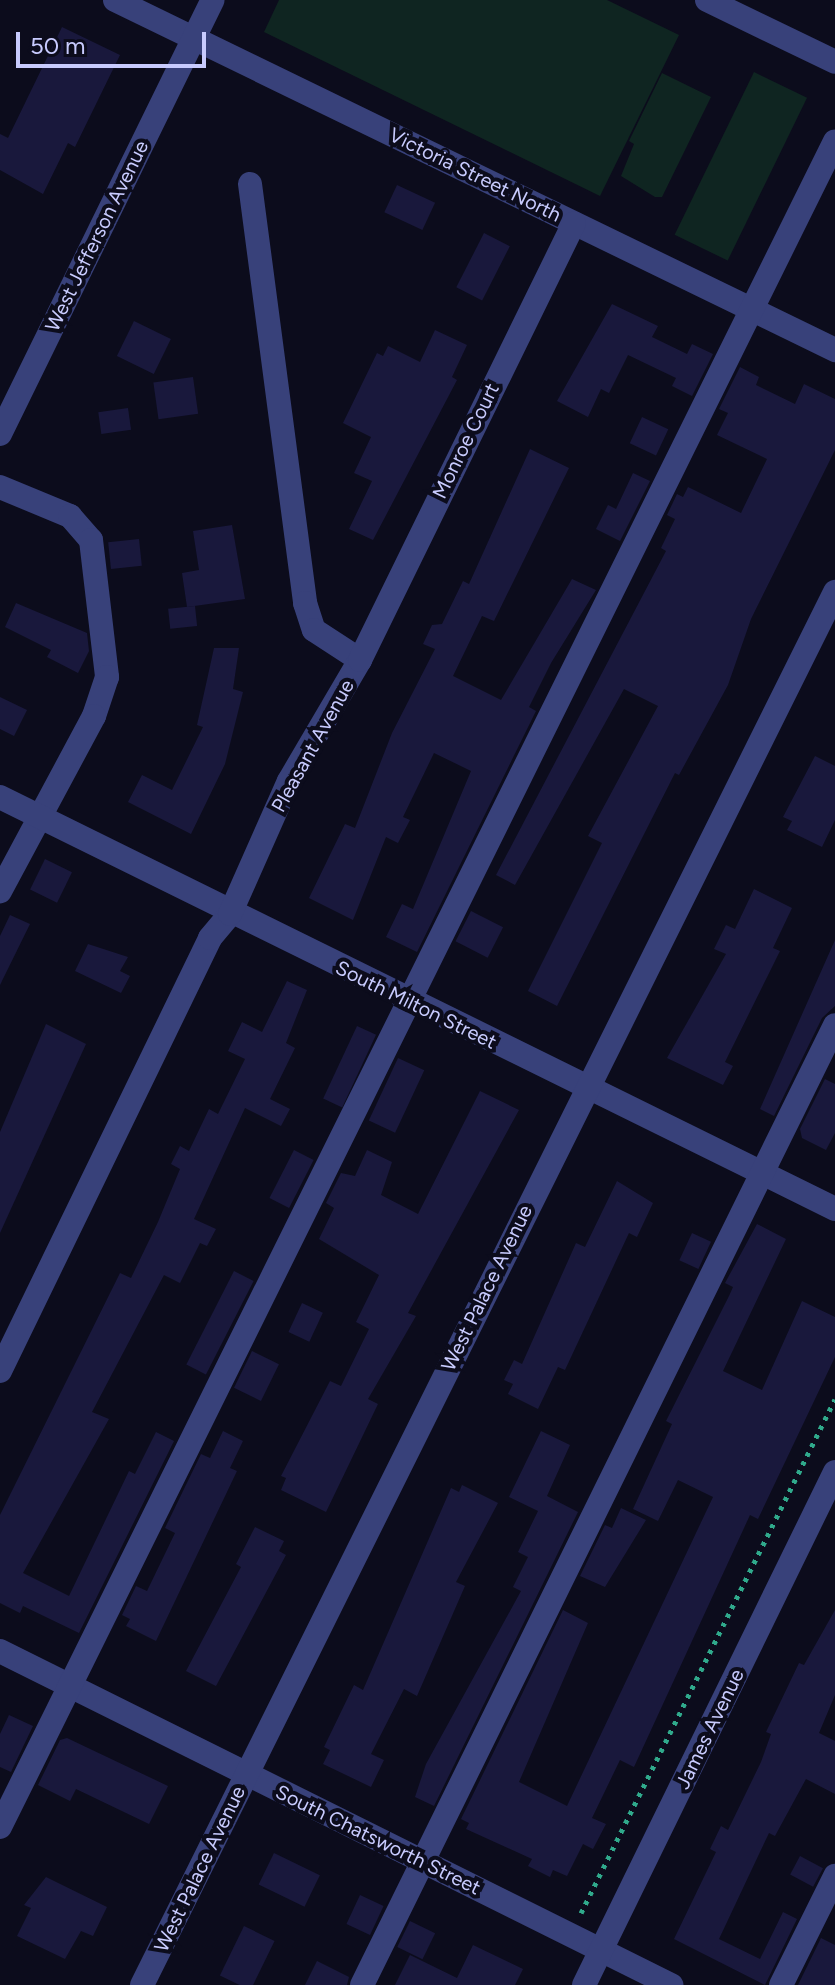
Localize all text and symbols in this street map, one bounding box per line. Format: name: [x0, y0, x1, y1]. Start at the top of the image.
scale bar: [20, 16, 210, 66]
text: 50 m: [30, 31, 86, 60]
street label: Victoria Street North: [385, 123, 565, 227]
street label: West Jefferson Avenue: [40, 137, 154, 335]
street label: Monroe Court: [428, 379, 504, 503]
street label: Pleasant Avenue: [267, 675, 359, 817]
street label: South Milton Street: [332, 956, 500, 1054]
street label: West Palace Avenue: [436, 1201, 538, 1375]
street label: James Avenue: [671, 1665, 749, 1793]
street label: South Chatsworth Street: [272, 1780, 484, 1900]
street label: West Palace Avenue: [149, 1782, 251, 1956]

